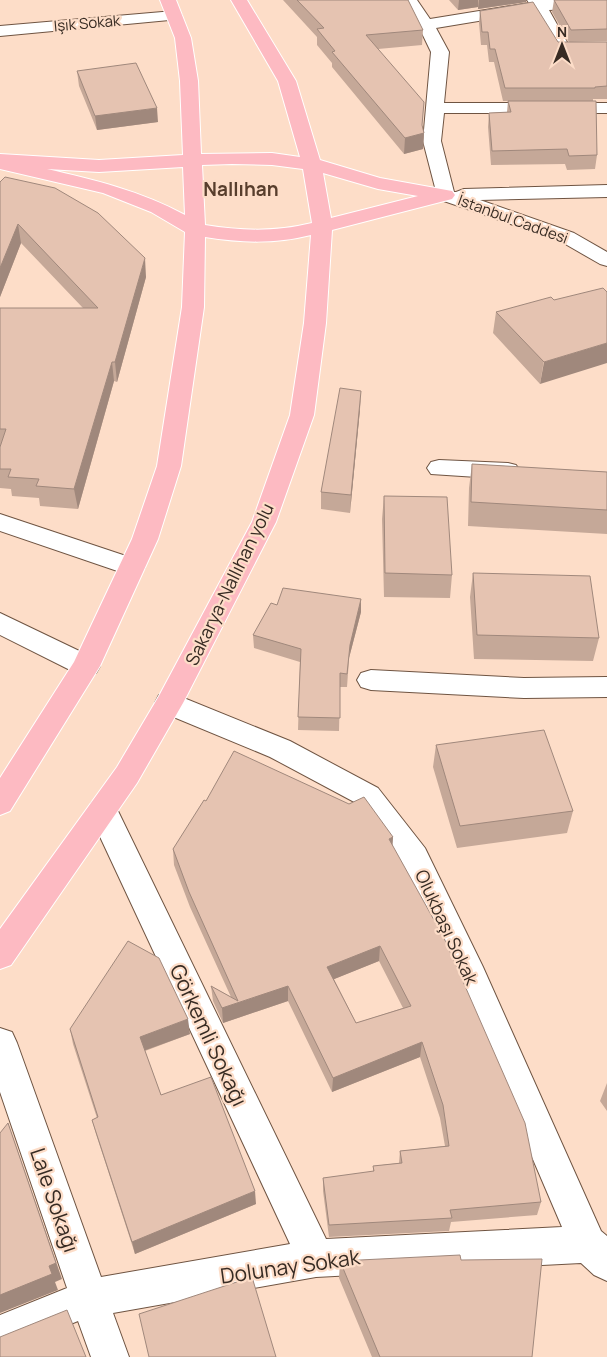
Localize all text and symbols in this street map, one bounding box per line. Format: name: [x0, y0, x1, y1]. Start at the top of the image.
street label: Işık Sokak: [53, 10, 122, 36]
north arrow: [537, 20, 587, 70]
text: N: [557, 22, 567, 41]
district label: Nallıhan: [203, 176, 279, 202]
street label: İstanbul Caddesi: [455, 189, 571, 249]
street label: Sakarya-Nallıhan yolu: [179, 499, 279, 669]
street label: Olukbaşı Sokak: [410, 866, 485, 989]
street label: Görkemli Sokağı: [164, 959, 254, 1111]
street label: Lale Sokağı: [24, 1144, 86, 1256]
street label: Dolunay Sokak: [218, 1242, 362, 1290]

